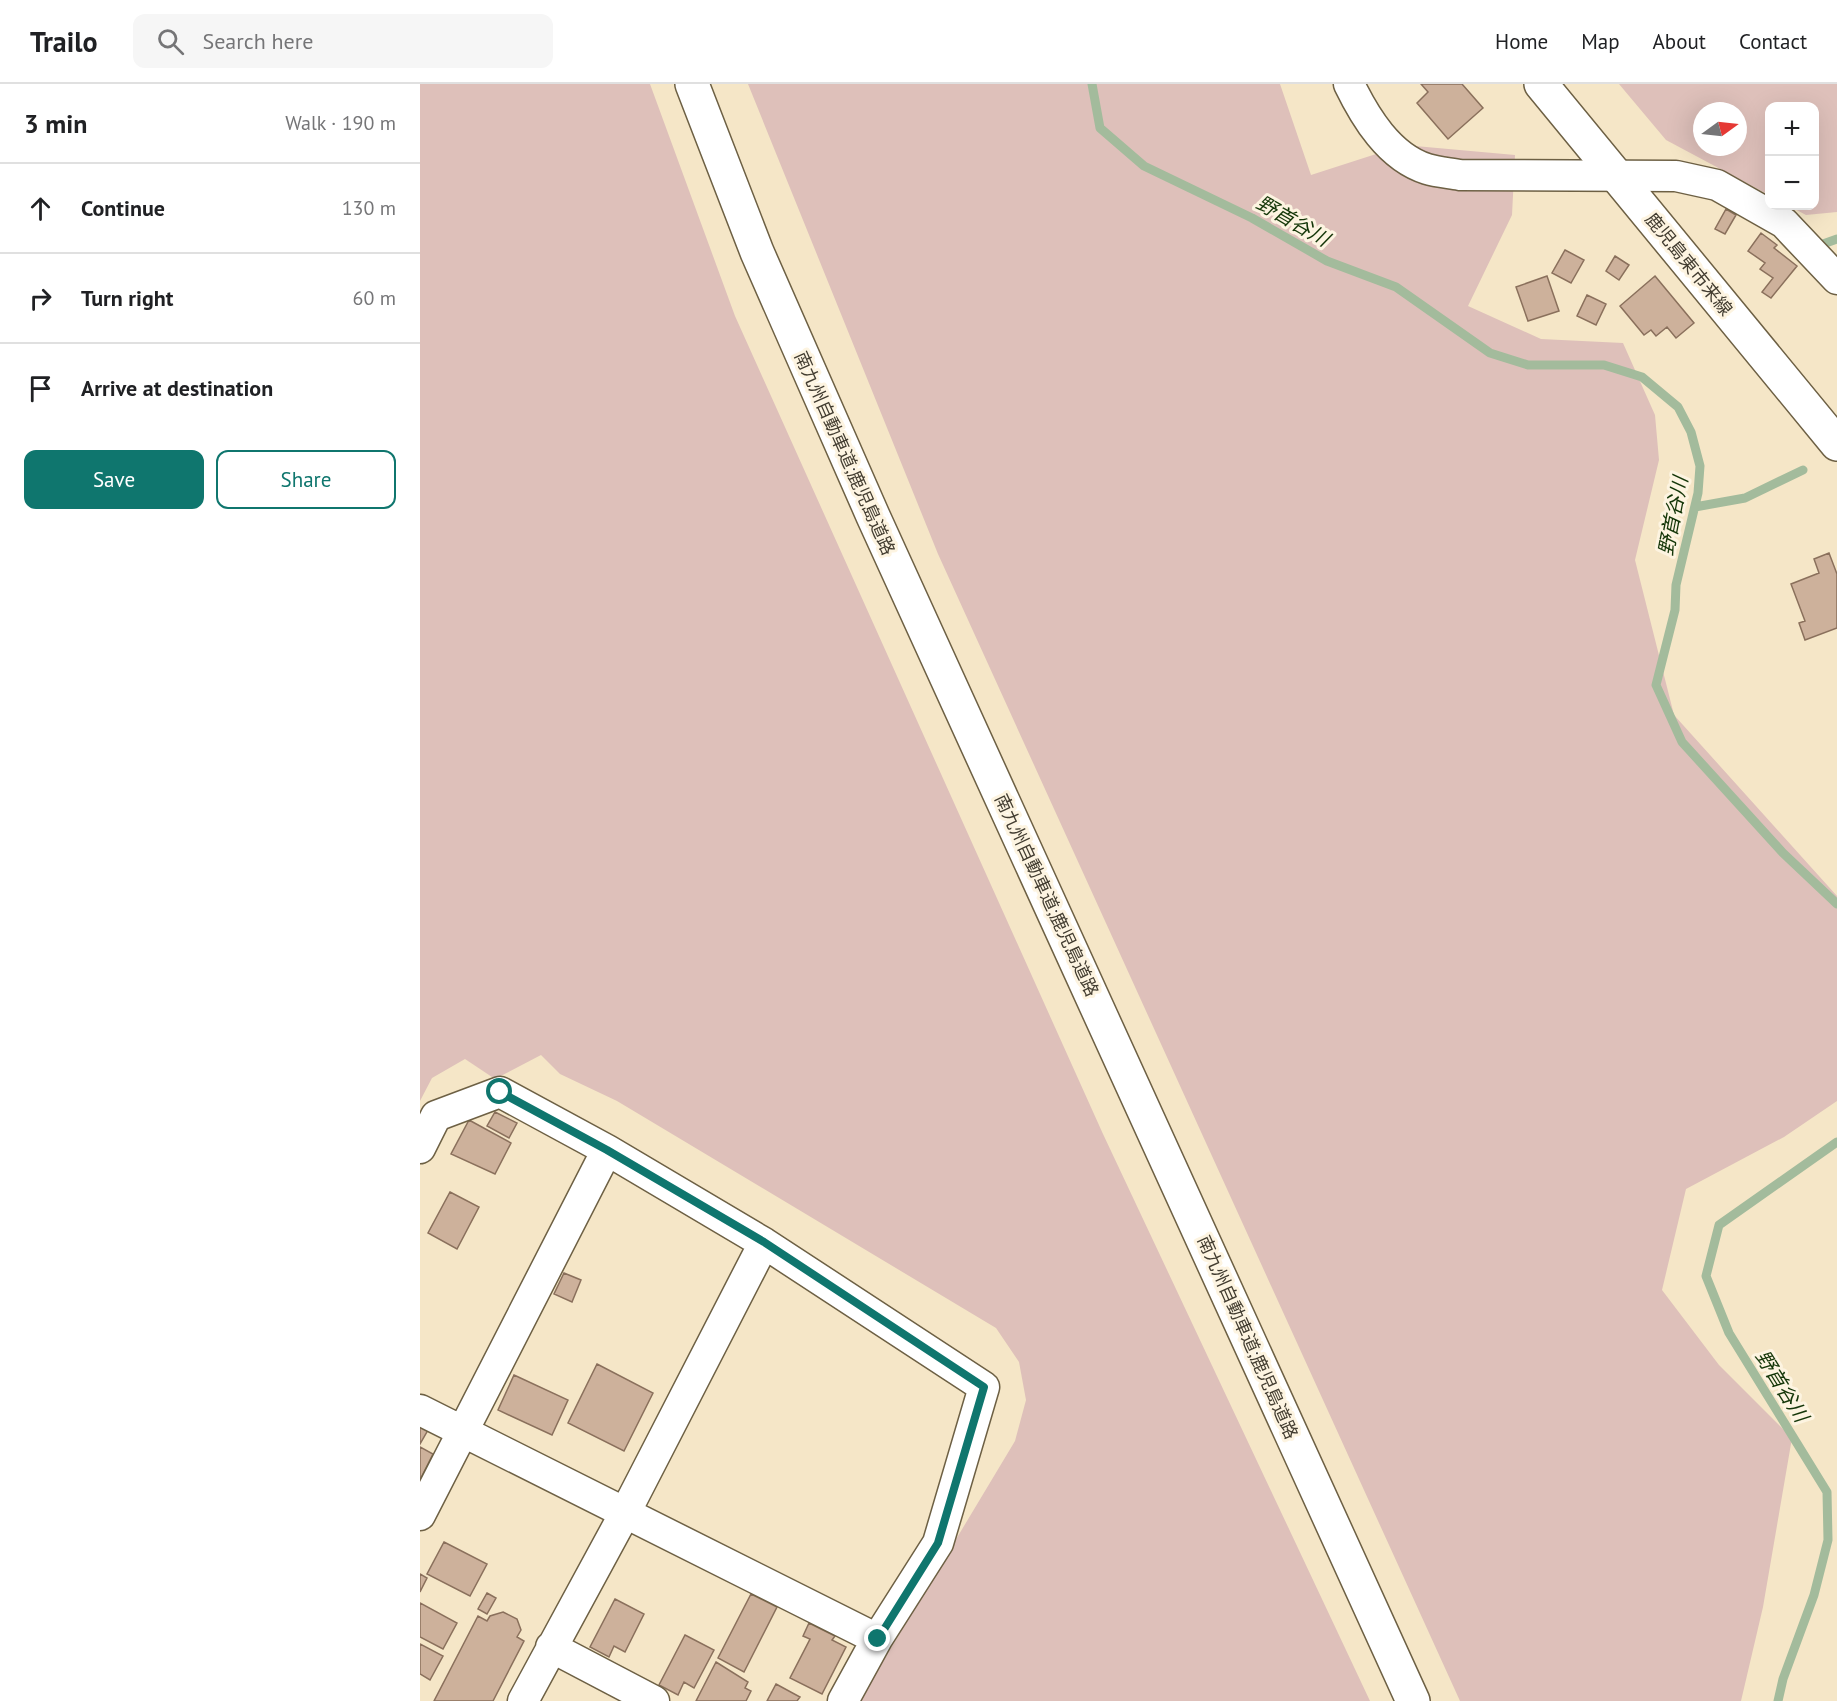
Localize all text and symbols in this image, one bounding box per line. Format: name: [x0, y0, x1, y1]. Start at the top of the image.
search box: [133, 14, 553, 68]
text: Trailo: [30, 23, 97, 60]
icon: search: [154, 25, 187, 58]
text: Search here: [202, 27, 313, 55]
text: Home: [1495, 28, 1548, 55]
text: Map: [1581, 28, 1620, 55]
text: About: [1653, 28, 1706, 55]
text: Contact: [1739, 28, 1807, 55]
north arrow: [1693, 102, 1747, 156]
map controls: [1765, 102, 1819, 210]
button: +: [1765, 102, 1819, 156]
text: 3 min: [24, 107, 87, 140]
text: Walk · 190 m: [285, 110, 396, 136]
button: −: [1765, 156, 1819, 210]
water label: 野首谷川: [1252, 190, 1336, 253]
icon: ahead: [24, 192, 57, 225]
text: Continue: [81, 194, 165, 222]
text: 130 m: [342, 195, 396, 221]
street label: 鹿児島東市来線: [1640, 208, 1738, 320]
icon: right: [24, 282, 57, 315]
text: Turn right: [81, 284, 173, 312]
text: 60 m: [353, 285, 396, 311]
street label: 南九州自動車道;鹿児島道路: [790, 348, 900, 558]
icon: arrive: [24, 372, 57, 405]
text: Arrive at destination: [81, 374, 273, 402]
button: Save: [24, 450, 204, 509]
button: Share: [216, 450, 396, 509]
water label: 野首谷川: [1653, 472, 1694, 558]
street label: 南九州自動車道;鹿児島道路: [990, 790, 1104, 1000]
route start: [486, 1078, 512, 1104]
street label: 南九州自動車道;鹿児島道路: [1193, 1232, 1303, 1442]
water label: 野首谷川: [1750, 1345, 1815, 1429]
route end: [864, 1625, 890, 1651]

